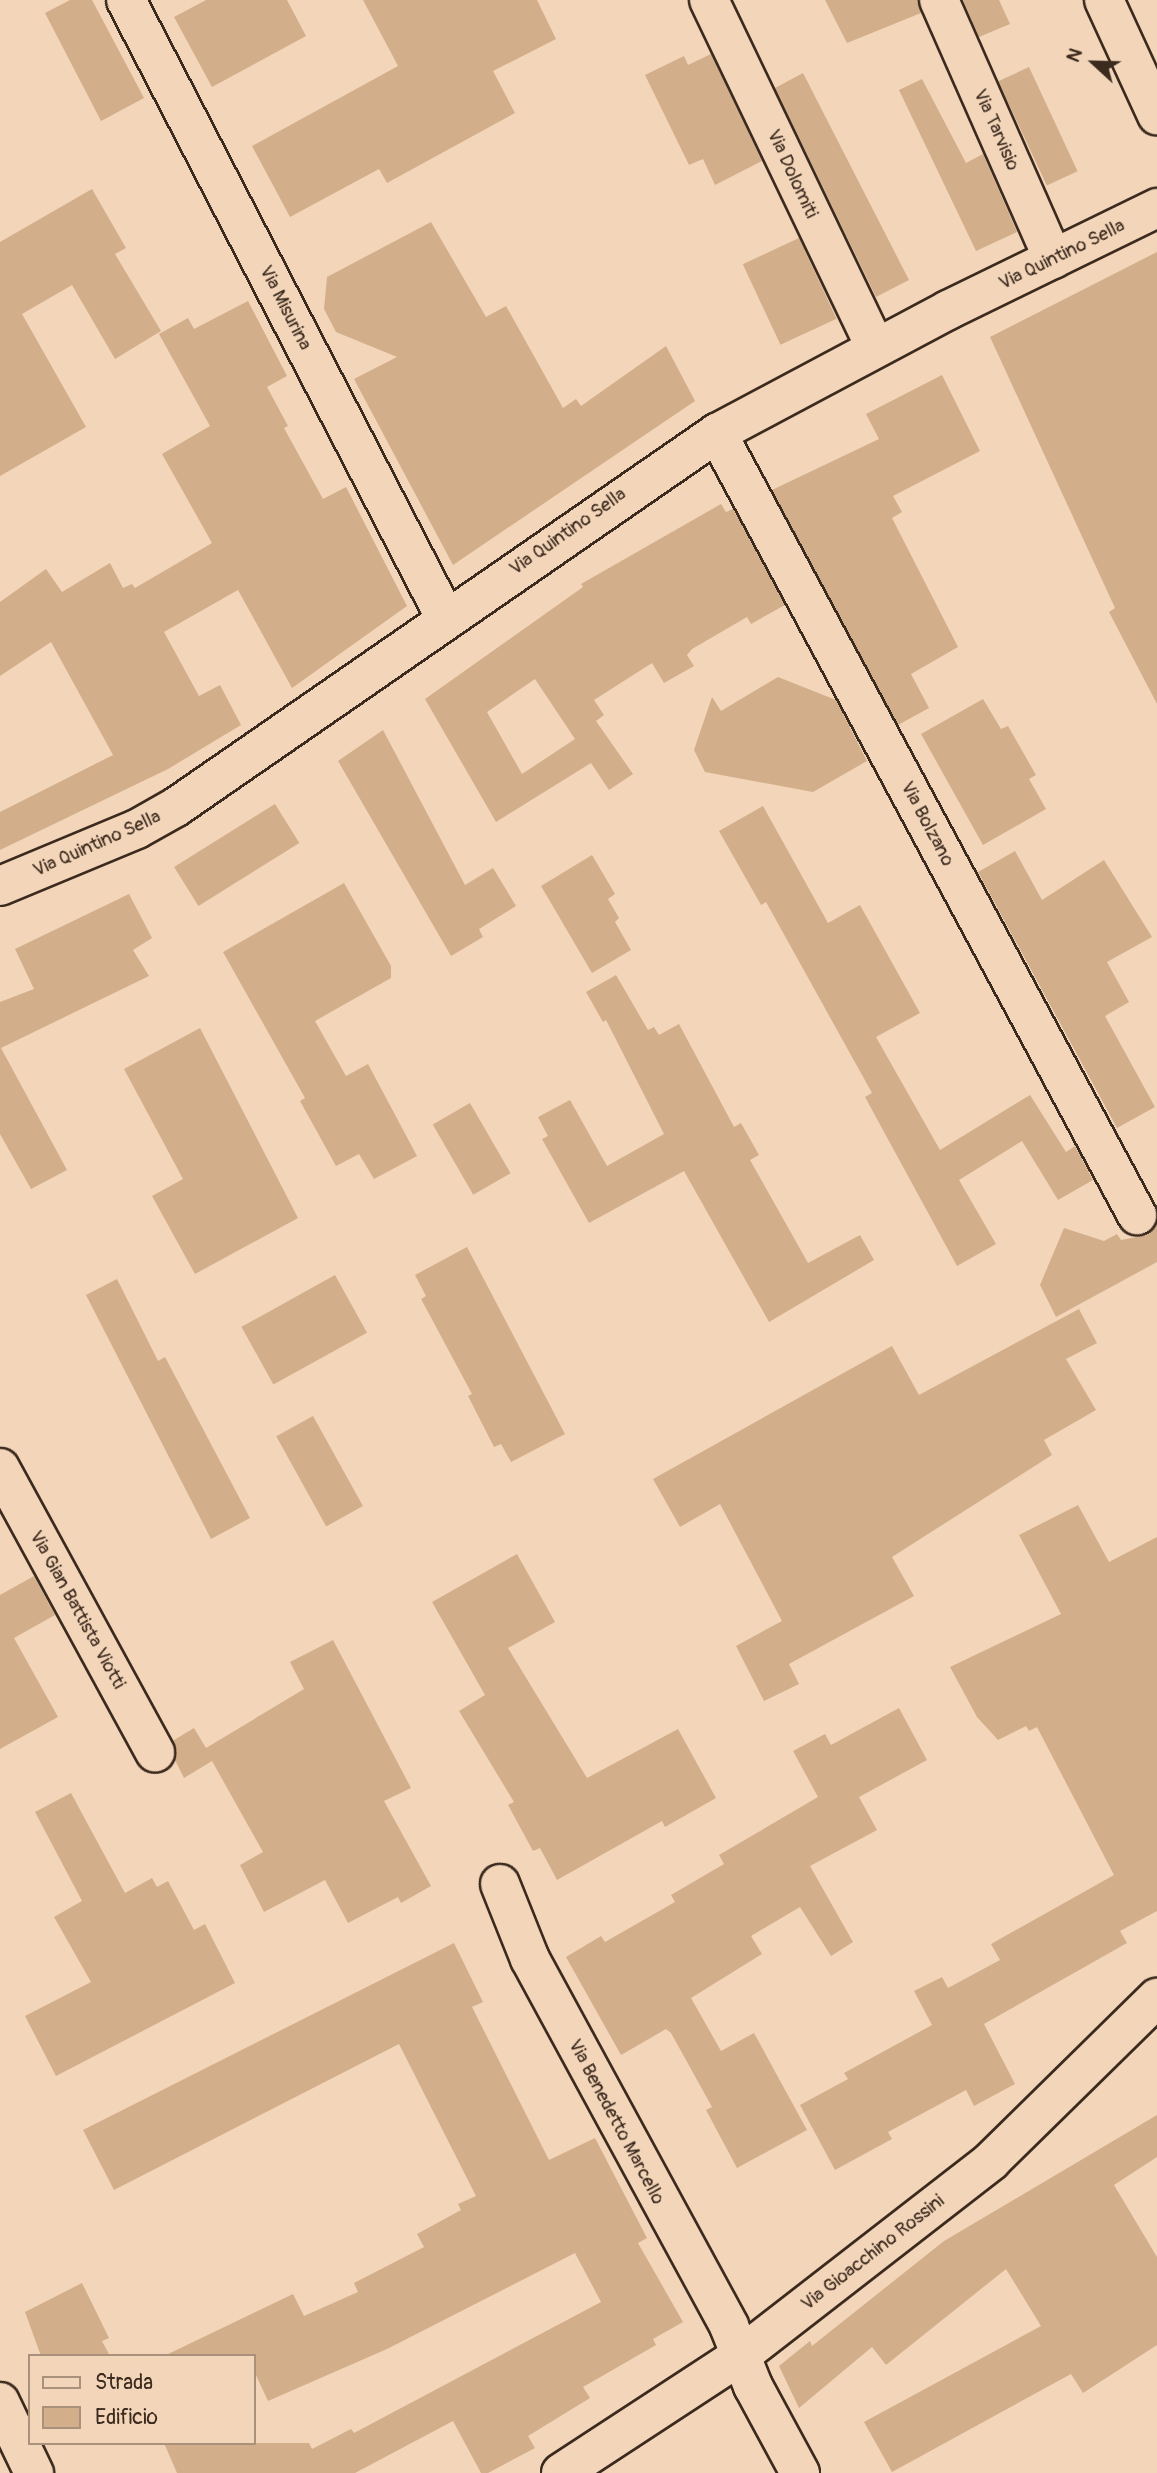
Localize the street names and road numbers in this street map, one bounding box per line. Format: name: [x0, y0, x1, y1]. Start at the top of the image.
street label: Via Tarvisio: [968, 86, 1024, 174]
street label: Via Dolomiti: [762, 126, 822, 222]
street label: Via Quintino Sella: [995, 215, 1129, 295]
street label: Via Misurina: [254, 262, 316, 354]
street label: Via Quintino Sella: [505, 483, 631, 581]
street label: Via Bolzano: [895, 778, 959, 870]
street label: Via Quintino Sella: [30, 806, 164, 882]
street label: Via Gian Battista Viotti: [24, 1527, 130, 1693]
street label: Via Benedetto Marcello: [563, 2036, 669, 2208]
street label: Via Gioacchino Rossini: [797, 2190, 949, 2316]

